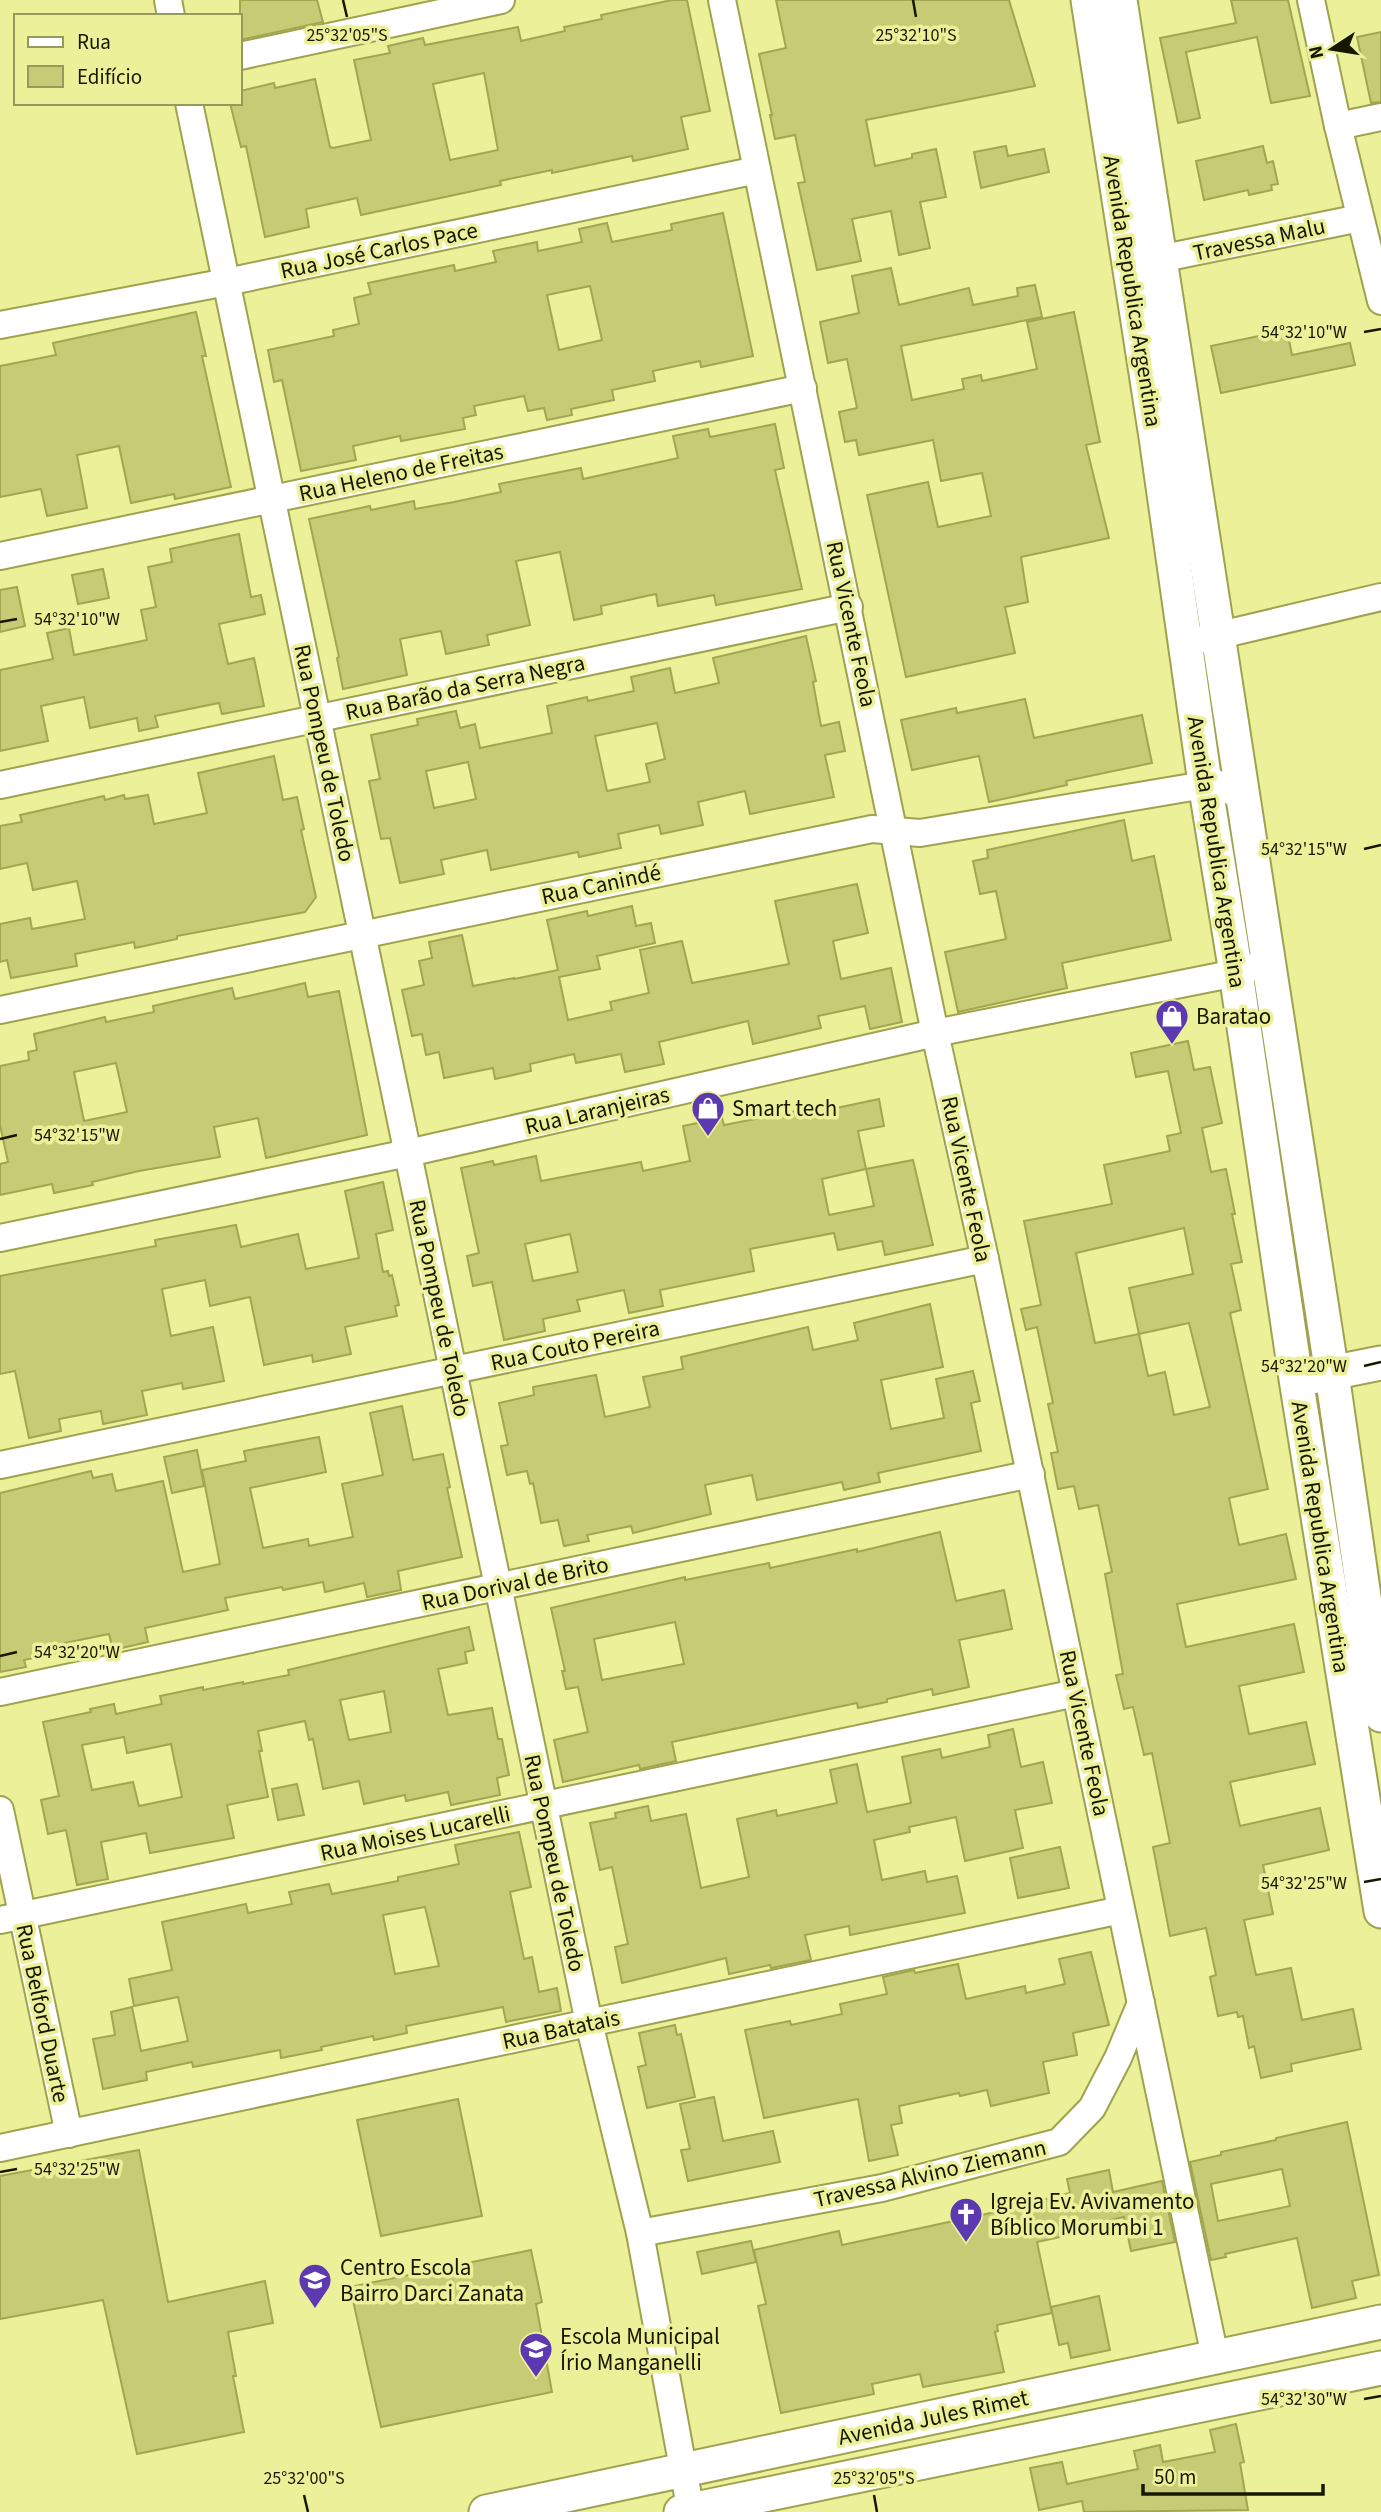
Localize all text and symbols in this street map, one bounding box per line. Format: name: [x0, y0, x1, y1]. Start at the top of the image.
legend: [14, 14, 242, 105]
north arrow: [1297, 14, 1367, 84]
text: 25°32'05"S: [306, 23, 388, 48]
text: 25°32'10"S: [875, 23, 957, 48]
text: Rua: [77, 27, 111, 57]
text: N: [1302, 43, 1331, 61]
text: Edifício: [77, 62, 142, 92]
street label: Avenida Republica Argentina: [1095, 153, 1170, 429]
street label: Travessa Malu: [1190, 209, 1328, 270]
street label: Rua José Carlos Pace: [277, 213, 481, 288]
text: 54°32'10"W: [1261, 320, 1347, 345]
street label: Rua Heleno de Freitas: [296, 435, 506, 510]
street label: Rua Vicente Feola: [818, 538, 885, 710]
text: 54°32'10"W: [34, 607, 120, 632]
street label: Rua Pompeu de Toledo: [285, 641, 364, 865]
street label: Rua Barão da Serra Negra: [342, 646, 588, 729]
street label: Avenida Republica Argentina: [1179, 714, 1254, 990]
text: 54°32'15"W: [1261, 837, 1347, 862]
street label: Rua Canindé: [538, 856, 664, 913]
shop icon: Baratao: [1153, 997, 1191, 1046]
place label: Baratao: [1196, 1000, 1271, 1033]
street label: Rua Laranjeiras: [521, 1078, 673, 1143]
shop icon: Smart tech: [689, 1089, 727, 1138]
place label: Smart tech: [732, 1092, 837, 1125]
street label: Rua Vicente Feola: [933, 1093, 1000, 1265]
text: 54°32'15"W: [34, 1123, 120, 1148]
street label: Rua Pompeu de Toledo: [400, 1196, 479, 1420]
street label: Rua Couto Pereira: [487, 1311, 663, 1380]
text: 54°32'20"W: [1261, 1354, 1347, 1379]
street label: Avenida Republica Argentina: [1283, 1399, 1358, 1675]
street label: Rua Dorival de Brito: [419, 1548, 612, 1619]
text: 54°32'20"W: [34, 1640, 120, 1665]
street label: Rua Vicente Feola: [1051, 1647, 1118, 1819]
street label: Rua Pompeu de Toledo: [515, 1751, 594, 1975]
street label: Rua Moises Lucarelli: [317, 1797, 513, 1870]
text: 54°32'25"W: [1261, 1871, 1347, 1896]
street label: Rua Belford Duarte: [7, 1921, 78, 2105]
street label: Rua Batatais: [499, 2001, 623, 2058]
street label: Travessa Alvino Ziemann: [811, 2131, 1050, 2216]
text: 54°32'25"W: [34, 2157, 120, 2182]
place label: Igreja Ev. Avivamento Bíblico Morumbi 1: [990, 2185, 1194, 2244]
church icon: Igreja Ev. Avivamento Bíblico Morumbi 1: [947, 2195, 985, 2244]
place label: Centro Escola Bairro Darci Zanata: [340, 2251, 524, 2310]
school or university icon: Centro Escola Bairro Darci Zanata: [296, 2261, 334, 2310]
place label: Escola Municipal Írio Manganelli: [560, 2320, 720, 2379]
school or university icon: Escola Municipal Írio Manganelli: [517, 2330, 555, 2379]
street label: Avenida Jules Rimet: [835, 2381, 1031, 2454]
text: 54°32'30"W: [1261, 2387, 1347, 2412]
scale bar: [1143, 2452, 1323, 2496]
text: 50 m: [1154, 2462, 1196, 2492]
text: 25°32'00"S: [263, 2466, 345, 2491]
text: 25°32'05"S: [833, 2466, 915, 2491]

